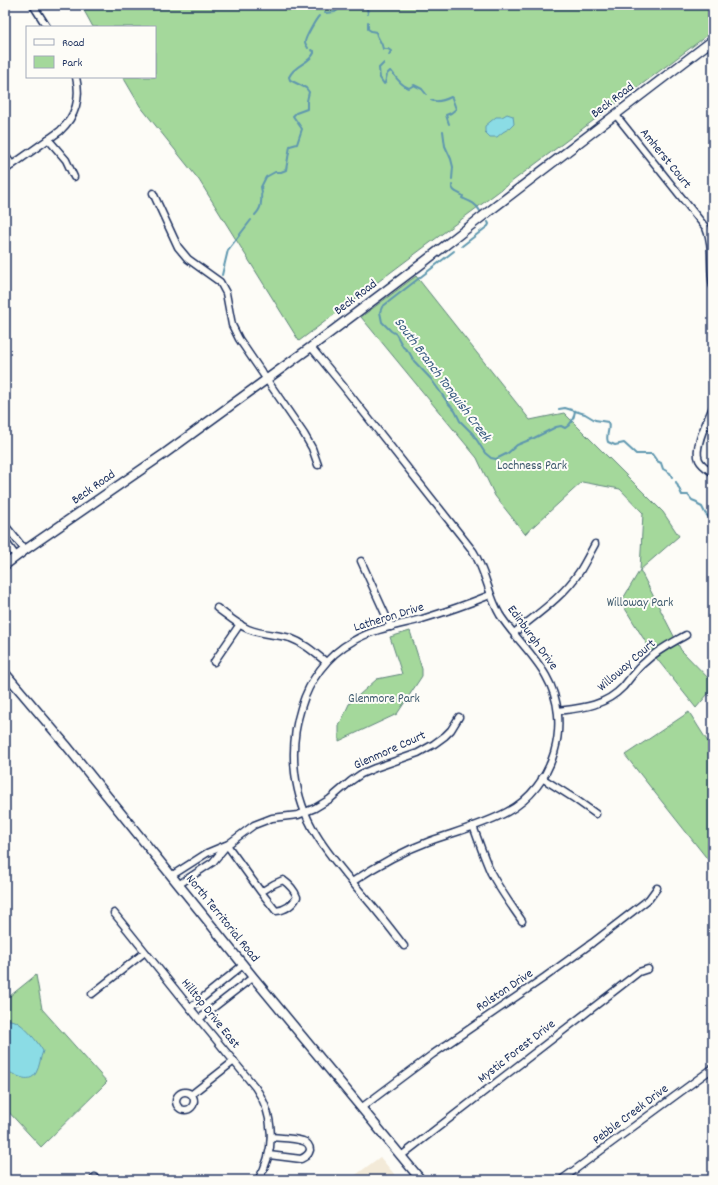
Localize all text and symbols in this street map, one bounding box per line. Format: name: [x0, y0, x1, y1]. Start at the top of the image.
legend: [26, 26, 156, 78]
text: Road: [62, 35, 84, 52]
text: Park: [62, 55, 83, 72]
street label: Beck Road: [587, 78, 639, 124]
street label: Amherst Court: [635, 125, 696, 194]
street label: Beck Road: [330, 275, 382, 321]
water label: South Branch Tonquish Creek: [389, 314, 496, 447]
park label: Lochness Park: [497, 457, 567, 476]
street label: Beck Road: [68, 466, 120, 510]
park label: Willoway Park: [607, 594, 673, 613]
street label: Latheron Drive: [352, 598, 427, 638]
street label: Edinburgh Drive: [502, 602, 562, 675]
street label: Willoway Court: [594, 635, 661, 697]
park label: Glenmore Park: [348, 690, 420, 709]
street label: Glenmore Court: [351, 727, 429, 775]
street label: North Territorial Road: [181, 871, 263, 967]
street label: Rolston Drive: [473, 965, 538, 1017]
street label: Hilltop Drive East: [176, 975, 244, 1053]
street label: Mystic Forest Drive: [474, 1015, 560, 1088]
street label: Pebble Creek Drive: [589, 1080, 673, 1150]

